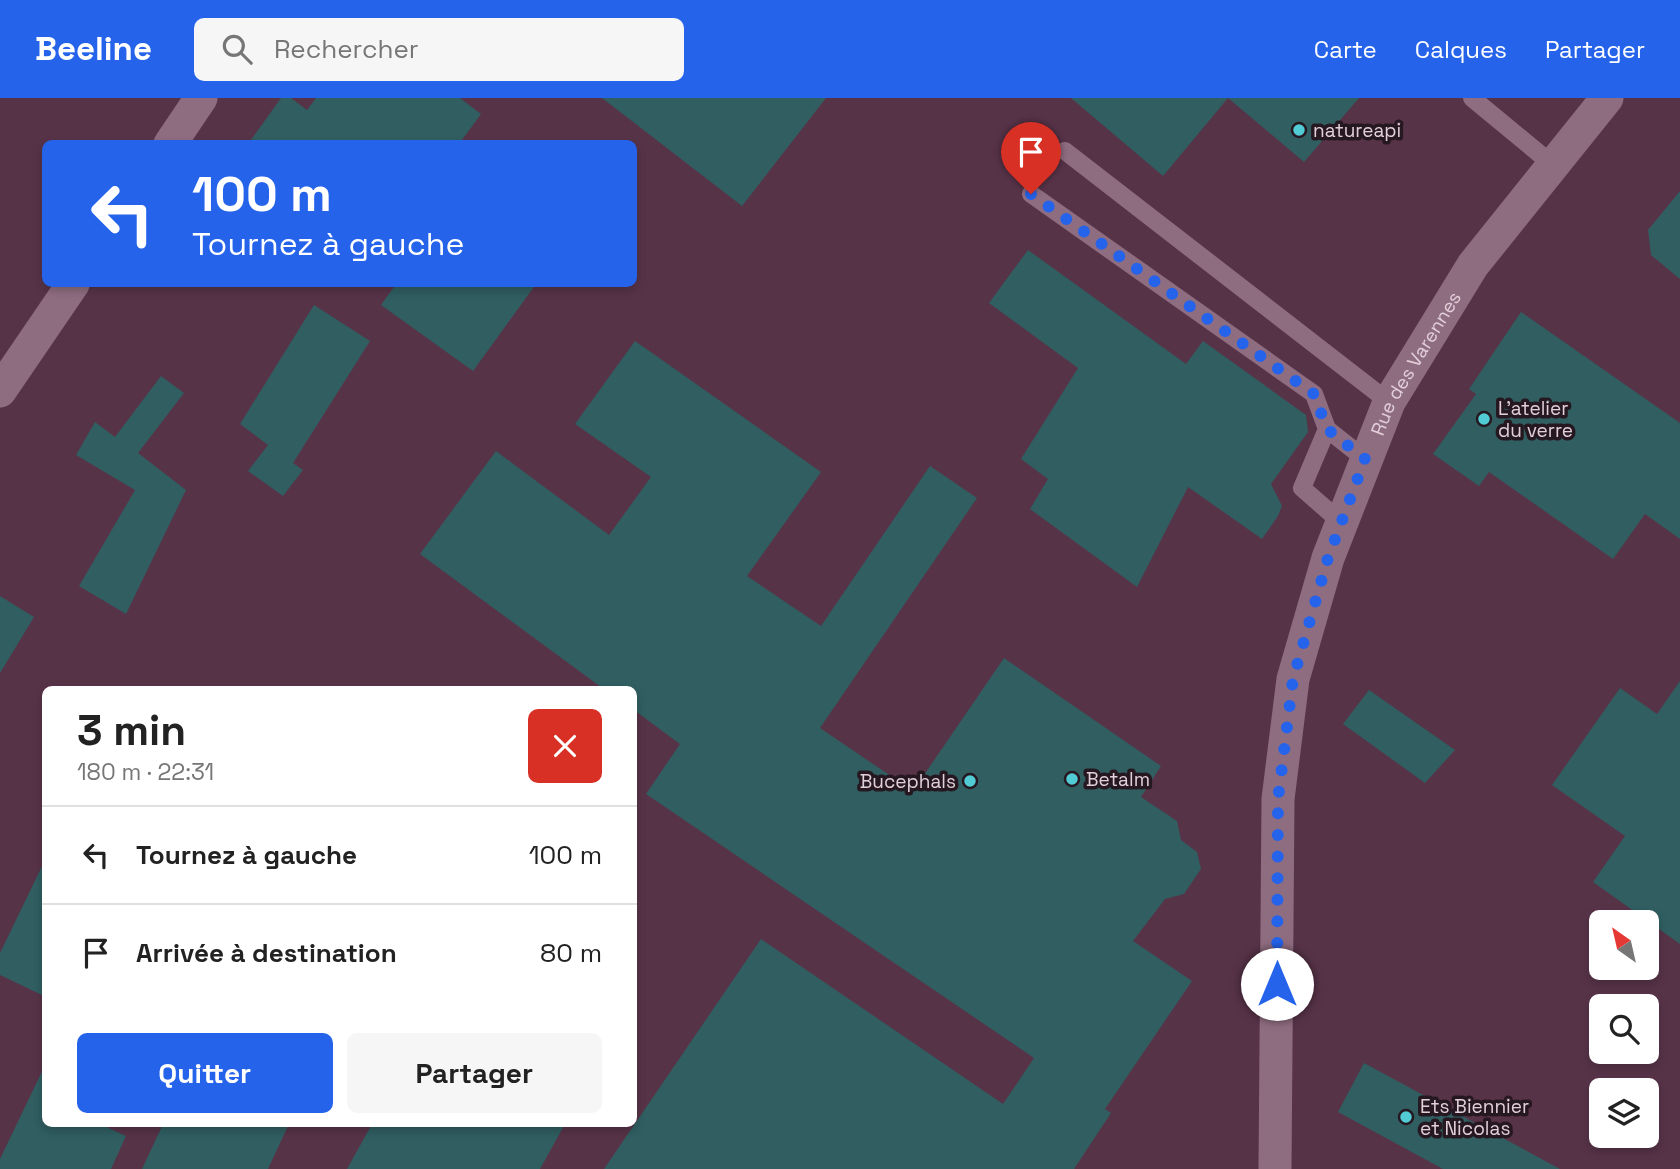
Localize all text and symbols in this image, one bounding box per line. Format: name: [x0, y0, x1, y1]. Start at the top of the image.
search box: [194, 18, 684, 81]
text: Beeline: [35, 28, 152, 70]
icon: search: [218, 30, 256, 68]
text: Rechercher: [274, 32, 419, 66]
text: Carte: [1314, 34, 1377, 65]
text: Calques: [1415, 34, 1507, 65]
text: Partager: [1545, 34, 1645, 65]
place label: natureapi: [1313, 118, 1401, 143]
pin: [1001, 122, 1061, 194]
marker: natureapi: [1291, 122, 1307, 138]
icon: arrive: [1012, 133, 1050, 171]
text: 100 m: [192, 163, 332, 225]
icon: left: [77, 168, 168, 259]
text: Tournez à gauche: [192, 224, 464, 264]
street label: Rue des Varennes: [1365, 286, 1467, 439]
place label: L'atelier du verre: [1498, 396, 1573, 443]
marker: L'atelier du verre: [1476, 411, 1492, 427]
text: 3 min: [77, 704, 186, 757]
button: close: [528, 709, 602, 783]
text: 180 m · 22:31: [77, 757, 214, 787]
place label: Betalm: [1086, 767, 1150, 792]
place label: Bucephals: [860, 769, 956, 794]
marker: Betalm: [1064, 771, 1080, 787]
marker: Bucephals: [962, 773, 978, 789]
icon: left: [77, 836, 115, 874]
text: Tournez à gauche: [136, 838, 357, 872]
text: 100 m: [529, 838, 602, 872]
north arrow: [1589, 910, 1659, 980]
map controls: [1589, 910, 1659, 1148]
icon: arrive: [77, 934, 115, 972]
text: Arrivée à destination: [136, 936, 397, 970]
text: 80 m: [540, 936, 602, 970]
position arrow: [1240, 947, 1314, 1021]
button: search: [1589, 994, 1659, 1064]
button: Quitter: [77, 1033, 333, 1113]
button: Partager: [347, 1033, 602, 1113]
button: layers: [1589, 1078, 1659, 1148]
place label: Ets Biennier et Nicolas: [1420, 1094, 1529, 1141]
marker: Ets Biennier et Nicolas: [1398, 1109, 1414, 1125]

